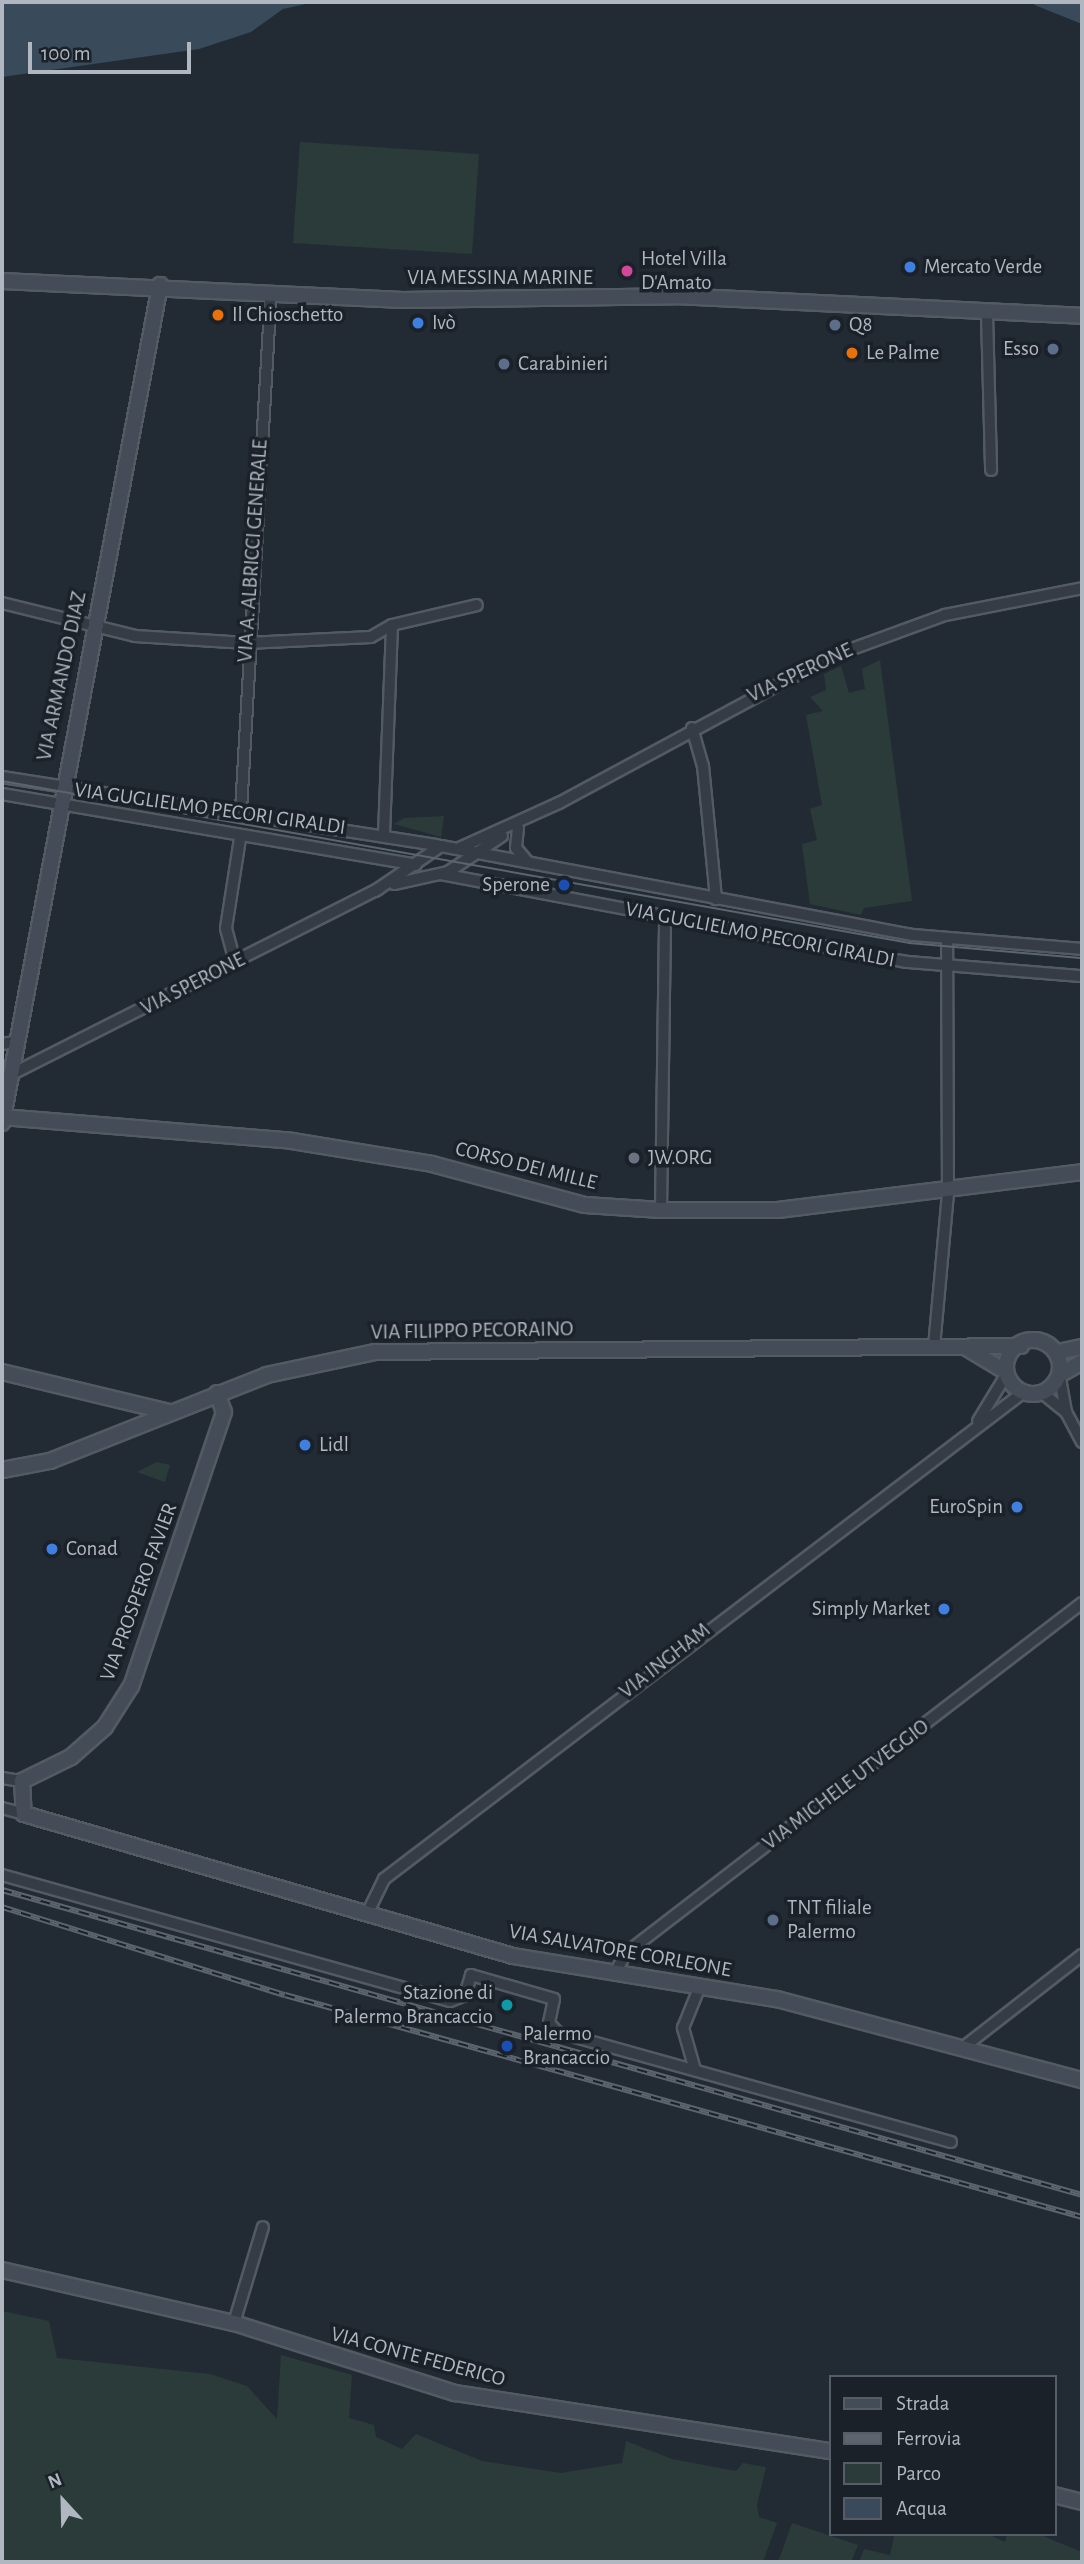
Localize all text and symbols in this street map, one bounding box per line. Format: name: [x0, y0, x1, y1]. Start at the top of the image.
scale bar: [32, 28, 194, 72]
text: 100 m: [41, 43, 91, 64]
place label: Hotel Villa D'Amato: [641, 246, 727, 296]
place label: Mercato Verde: [924, 254, 1042, 280]
marker: Mercato Verde: [902, 259, 918, 275]
marker: Hotel Villa D'Amato: [619, 263, 635, 279]
street label: VIA MESSINA MARINE: [407, 265, 593, 291]
place label: Il Chioschetto: [232, 302, 343, 328]
marker: Il Chioschetto: [210, 307, 226, 323]
place label: Ivò: [432, 310, 456, 336]
place label: Q8: [849, 312, 872, 338]
marker: Ivò: [410, 315, 426, 331]
marker: Q8: [827, 317, 843, 333]
place label: Esso: [1003, 336, 1039, 362]
place label: Le Palme: [866, 340, 939, 366]
marker: Esso: [1045, 341, 1061, 357]
marker: Le Palme: [844, 345, 860, 361]
place label: Carabinieri: [518, 351, 608, 377]
marker: Carabinieri: [496, 356, 512, 372]
street label: VIA A. ALBRICCI GENERALE: [233, 439, 273, 663]
street label: VIA ARMANDO DIAZ: [32, 589, 92, 763]
street label: VIA SPERONE: [743, 638, 857, 708]
street label: VIA GUGLIELMO PECORI GIRALDI: [73, 777, 347, 841]
place label: Sperone: [482, 872, 550, 898]
marker: Sperone: [556, 877, 572, 893]
street label: VIA GUGLIELMO PECORI GIRALDI: [623, 897, 897, 973]
street label: VIA SPERONE: [137, 947, 249, 1021]
street label: CORSO DEI MILLE: [453, 1136, 599, 1196]
place label: JW.ORG: [648, 1145, 712, 1171]
marker: JW.ORG: [626, 1150, 642, 1166]
street label: VIA FILIPPO PECORAINO: [371, 1317, 573, 1345]
place label: Lidl: [319, 1432, 349, 1458]
marker: Lidl: [297, 1437, 313, 1453]
place label: EuroSpin: [929, 1494, 1003, 1520]
marker: EuroSpin: [1009, 1499, 1025, 1515]
street label: VIA PROSPERO FAVIER: [95, 1500, 183, 1684]
place label: Conad: [66, 1536, 118, 1562]
marker: Conad: [44, 1541, 60, 1557]
place label: Simply Market: [812, 1596, 930, 1622]
marker: Simply Market: [936, 1601, 952, 1617]
street label: VIA INGHAM: [615, 1618, 715, 1704]
street label: VIA MICHELE UTVEGGIO: [758, 1714, 934, 1856]
place label: TNT filiale Palermo: [787, 1895, 872, 1945]
marker: TNT filiale Palermo: [765, 1912, 781, 1928]
street label: VIA SALVATORE CORLEONE: [507, 1919, 733, 1983]
place label: Stazione di Palermo Brancaccio: [334, 1980, 493, 2030]
marker: Stazione di Palermo Brancaccio: [499, 1997, 515, 2013]
place label: Palermo Brancaccio: [523, 2021, 610, 2071]
marker: Palermo Brancaccio: [497, 2036, 517, 2056]
street label: VIA CONTE FEDERICO: [328, 2322, 508, 2392]
legend: [828, 2375, 1056, 2536]
text: Strada: [896, 2393, 949, 2414]
text: Ferrovia: [896, 2428, 961, 2449]
text: Parco: [896, 2463, 941, 2484]
north arrow: [28, 2466, 98, 2536]
text: N: [45, 2470, 65, 2492]
text: Acqua: [896, 2498, 947, 2519]

